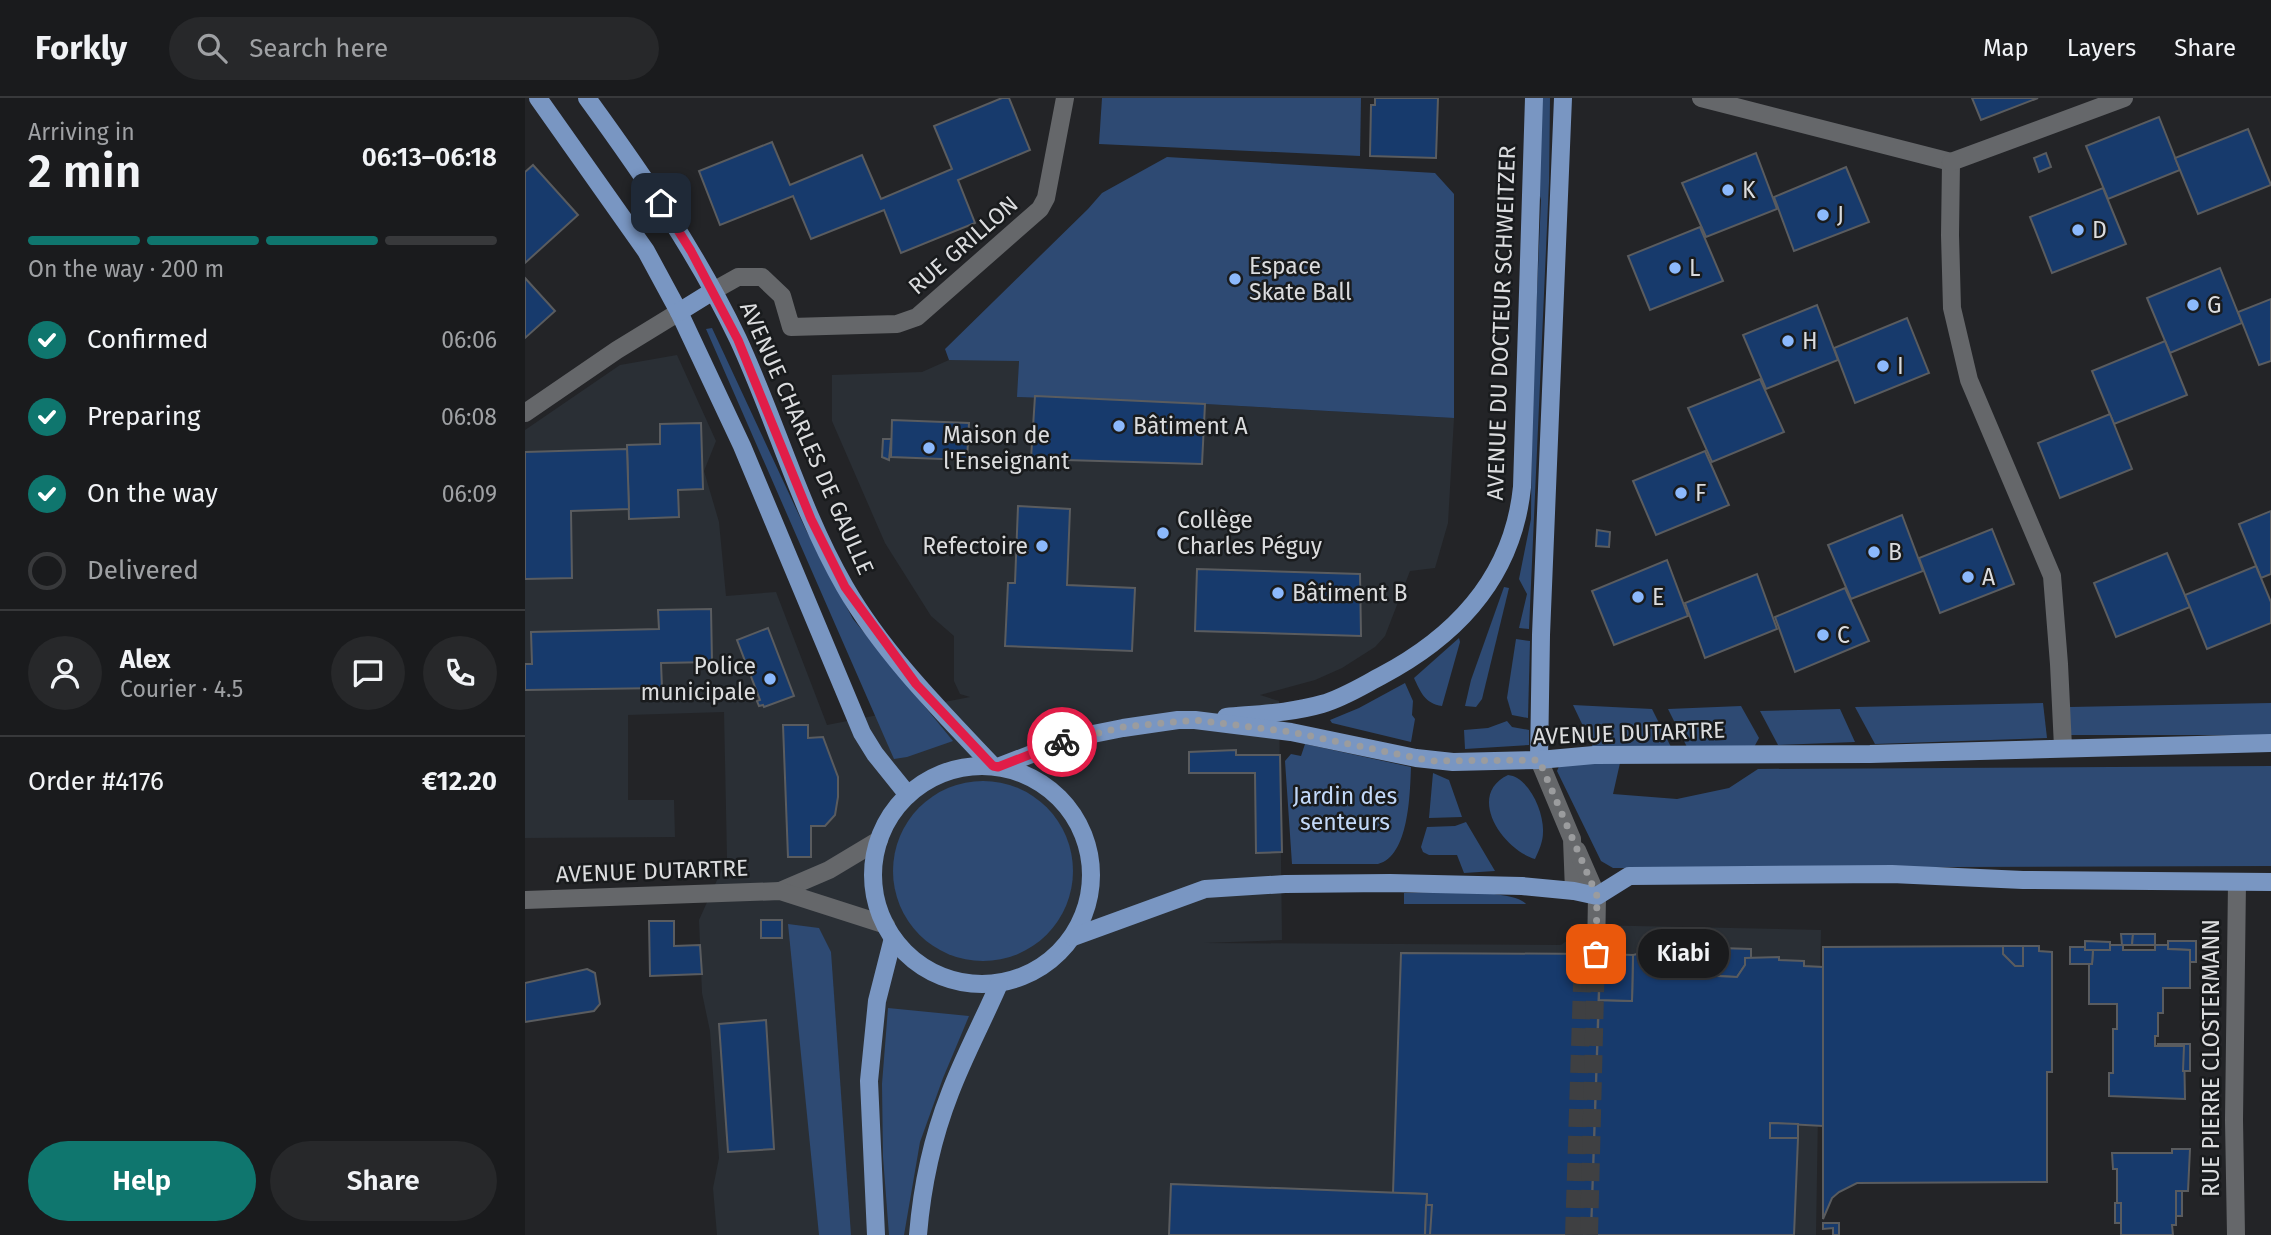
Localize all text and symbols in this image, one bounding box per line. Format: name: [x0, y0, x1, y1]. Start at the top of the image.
search box: [169, 17, 659, 80]
text: Forkly: [35, 28, 127, 68]
icon: search: [193, 29, 231, 67]
text: Search here: [249, 33, 388, 64]
text: Map: [1983, 34, 2029, 62]
text: Layers: [2067, 34, 2136, 62]
text: Share: [2174, 34, 2236, 62]
text: Arriving in: [28, 118, 135, 146]
text: 06:13–06:18: [362, 142, 497, 173]
text: 2 min: [28, 144, 141, 199]
street label: AVENUE DU DOCTEUR SCHWEITZER: [1481, 145, 1521, 501]
pin: [631, 173, 691, 233]
place label: K: [1742, 176, 1756, 204]
marker: K: [1720, 182, 1736, 198]
icon: home: [642, 184, 680, 222]
street label: RUE GRILLON: [902, 190, 1024, 300]
place label: J: [1837, 201, 1844, 229]
marker: J: [1815, 207, 1831, 223]
place label: D: [2092, 216, 2107, 244]
marker: D: [2070, 222, 2086, 238]
place label: Espace Skate Ball: [1249, 252, 1352, 306]
place label: L: [1689, 254, 1700, 282]
text: On the way · 200 m: [28, 255, 224, 283]
marker: L: [1667, 260, 1683, 276]
marker: Espace Skate Ball: [1227, 271, 1243, 287]
place label: G: [2207, 291, 2222, 319]
street label: AVENUE CHARLES DE GAULLE: [734, 297, 880, 579]
marker: G: [2185, 297, 2201, 313]
icon: check: [28, 321, 66, 359]
text: Confirmed: [87, 324, 208, 355]
text: 06:06: [441, 326, 497, 354]
place label: H: [1802, 327, 1818, 355]
marker: H: [1780, 333, 1796, 349]
place label: I: [1897, 352, 1904, 380]
marker: I: [1875, 358, 1891, 374]
icon: check: [28, 398, 66, 436]
text: Preparing: [87, 401, 200, 432]
text: 06:08: [441, 403, 497, 431]
place label: Bâtiment A: [1133, 412, 1248, 440]
marker: Bâtiment A: [1111, 418, 1127, 434]
place label: Maison de l'Enseignant: [943, 421, 1070, 475]
marker: Maison de l'Enseignant: [921, 440, 937, 456]
icon: check: [28, 475, 66, 513]
text: On the way: [87, 478, 218, 509]
place label: F: [1695, 479, 1706, 507]
text: 06:09: [442, 480, 497, 508]
marker: F: [1673, 485, 1689, 501]
place label: Collège Charles Péguy: [1177, 506, 1323, 560]
marker: Collège Charles Péguy: [1155, 525, 1171, 541]
place label: Refectoire: [922, 532, 1028, 560]
marker: Refectoire: [1034, 538, 1050, 554]
place label: B: [1888, 538, 1902, 566]
marker: B: [1866, 544, 1882, 560]
text: Delivered: [87, 555, 199, 586]
place label: A: [1982, 563, 1996, 591]
marker: A: [1960, 569, 1976, 585]
place label: Bâtiment B: [1292, 579, 1407, 607]
place label: E: [1652, 583, 1664, 611]
marker: Bâtiment B: [1270, 585, 1286, 601]
marker: E: [1630, 589, 1646, 605]
place label: C: [1837, 621, 1850, 649]
marker: C: [1815, 627, 1831, 643]
button: person: [28, 636, 102, 710]
button: chat: [331, 636, 405, 710]
button: phone: [423, 636, 497, 710]
text: Alex: [120, 644, 170, 675]
place label: Police municipale: [641, 652, 756, 706]
marker: Police municipale: [762, 671, 778, 687]
text: Courier · 4.5: [120, 675, 243, 703]
courier: [1027, 707, 1097, 777]
street label: AVENUE DUTARTRE: [1532, 716, 1726, 750]
icon: bike: [1043, 723, 1081, 761]
text: Order #4176: [28, 766, 164, 797]
text: €12.20: [422, 766, 497, 797]
park label: Jardin des senteurs: [1293, 782, 1397, 836]
street label: AVENUE DUTARTRE: [555, 854, 749, 888]
street label: RUE PIERRE CLOSTERMANN: [2197, 919, 2225, 1197]
pin: [1566, 924, 1626, 984]
callout: Kiabi: [1638, 930, 1729, 978]
icon: bag: [1577, 935, 1615, 973]
text: Kiabi: [1657, 939, 1710, 967]
button: Help: [28, 1141, 256, 1221]
button: Share: [270, 1141, 497, 1221]

